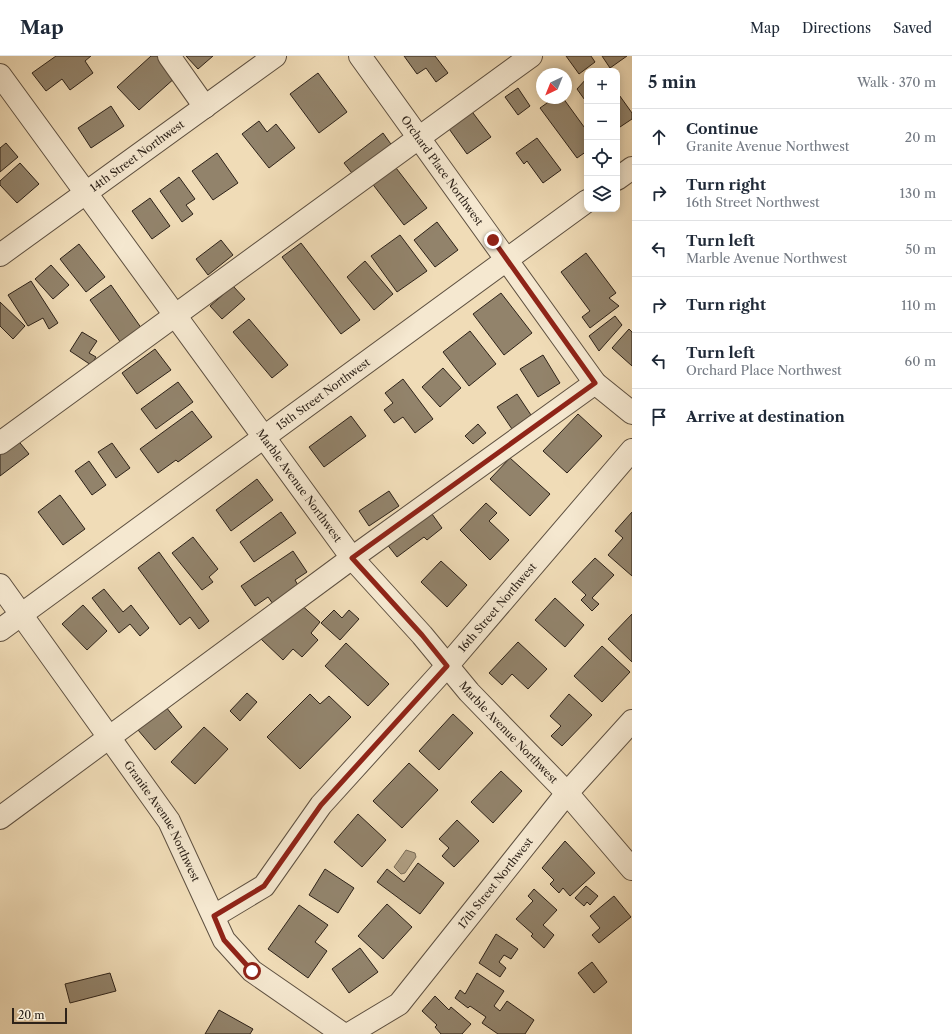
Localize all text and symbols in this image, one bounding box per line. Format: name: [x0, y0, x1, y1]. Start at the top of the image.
text: Map: [20, 16, 64, 39]
text: Map: [750, 19, 780, 37]
text: Directions: [802, 19, 871, 37]
text: Saved: [893, 19, 932, 37]
north arrow: [536, 68, 572, 104]
map controls: [584, 68, 620, 212]
button: +: [584, 68, 620, 104]
text: 5 min: [648, 72, 696, 92]
text: Walk · 370 m: [857, 74, 936, 90]
button: −: [584, 104, 620, 140]
street label: Orchard Place Northwest: [398, 113, 487, 228]
street label: 14th Street Northwest: [87, 117, 187, 195]
text: Continue: [686, 119, 758, 138]
icon: ahead: [648, 126, 670, 148]
text: 20 m: [905, 129, 936, 145]
text: Granite Avenue Northwest: [686, 138, 849, 154]
button: locate: [584, 140, 620, 176]
text: Turn right: [686, 175, 766, 194]
button: layers: [584, 176, 620, 212]
icon: right: [648, 182, 670, 204]
text: 130 m: [900, 185, 936, 201]
text: 16th Street Northwest: [686, 194, 820, 210]
route end: [484, 231, 502, 249]
text: Turn left: [686, 231, 755, 250]
icon: left: [648, 238, 670, 260]
text: 50 m: [905, 241, 936, 257]
text: Marble Avenue Northwest: [686, 250, 847, 266]
icon: right: [648, 294, 670, 316]
text: Turn right: [686, 295, 766, 314]
text: 110 m: [901, 297, 936, 313]
text: Turn left: [686, 343, 755, 362]
icon: left: [648, 350, 670, 372]
text: 60 m: [905, 353, 936, 369]
street label: 15th Street Northwest: [273, 355, 373, 433]
text: Orchard Place Northwest: [686, 362, 842, 378]
icon: arrive: [648, 406, 670, 428]
text: Arrive at destination: [686, 407, 845, 426]
street label: Marble Avenue Northwest: [253, 426, 345, 545]
street label: 16th Street Northwest: [455, 560, 539, 655]
street label: Marble Avenue Northwest: [456, 678, 561, 786]
street label: Granite Avenue Northwest: [121, 758, 203, 884]
street label: 17th Street Northwest: [455, 835, 536, 931]
route start: [243, 962, 261, 980]
scale bar: [12, 1006, 67, 1025]
text: 20 m: [18, 1008, 44, 1022]

